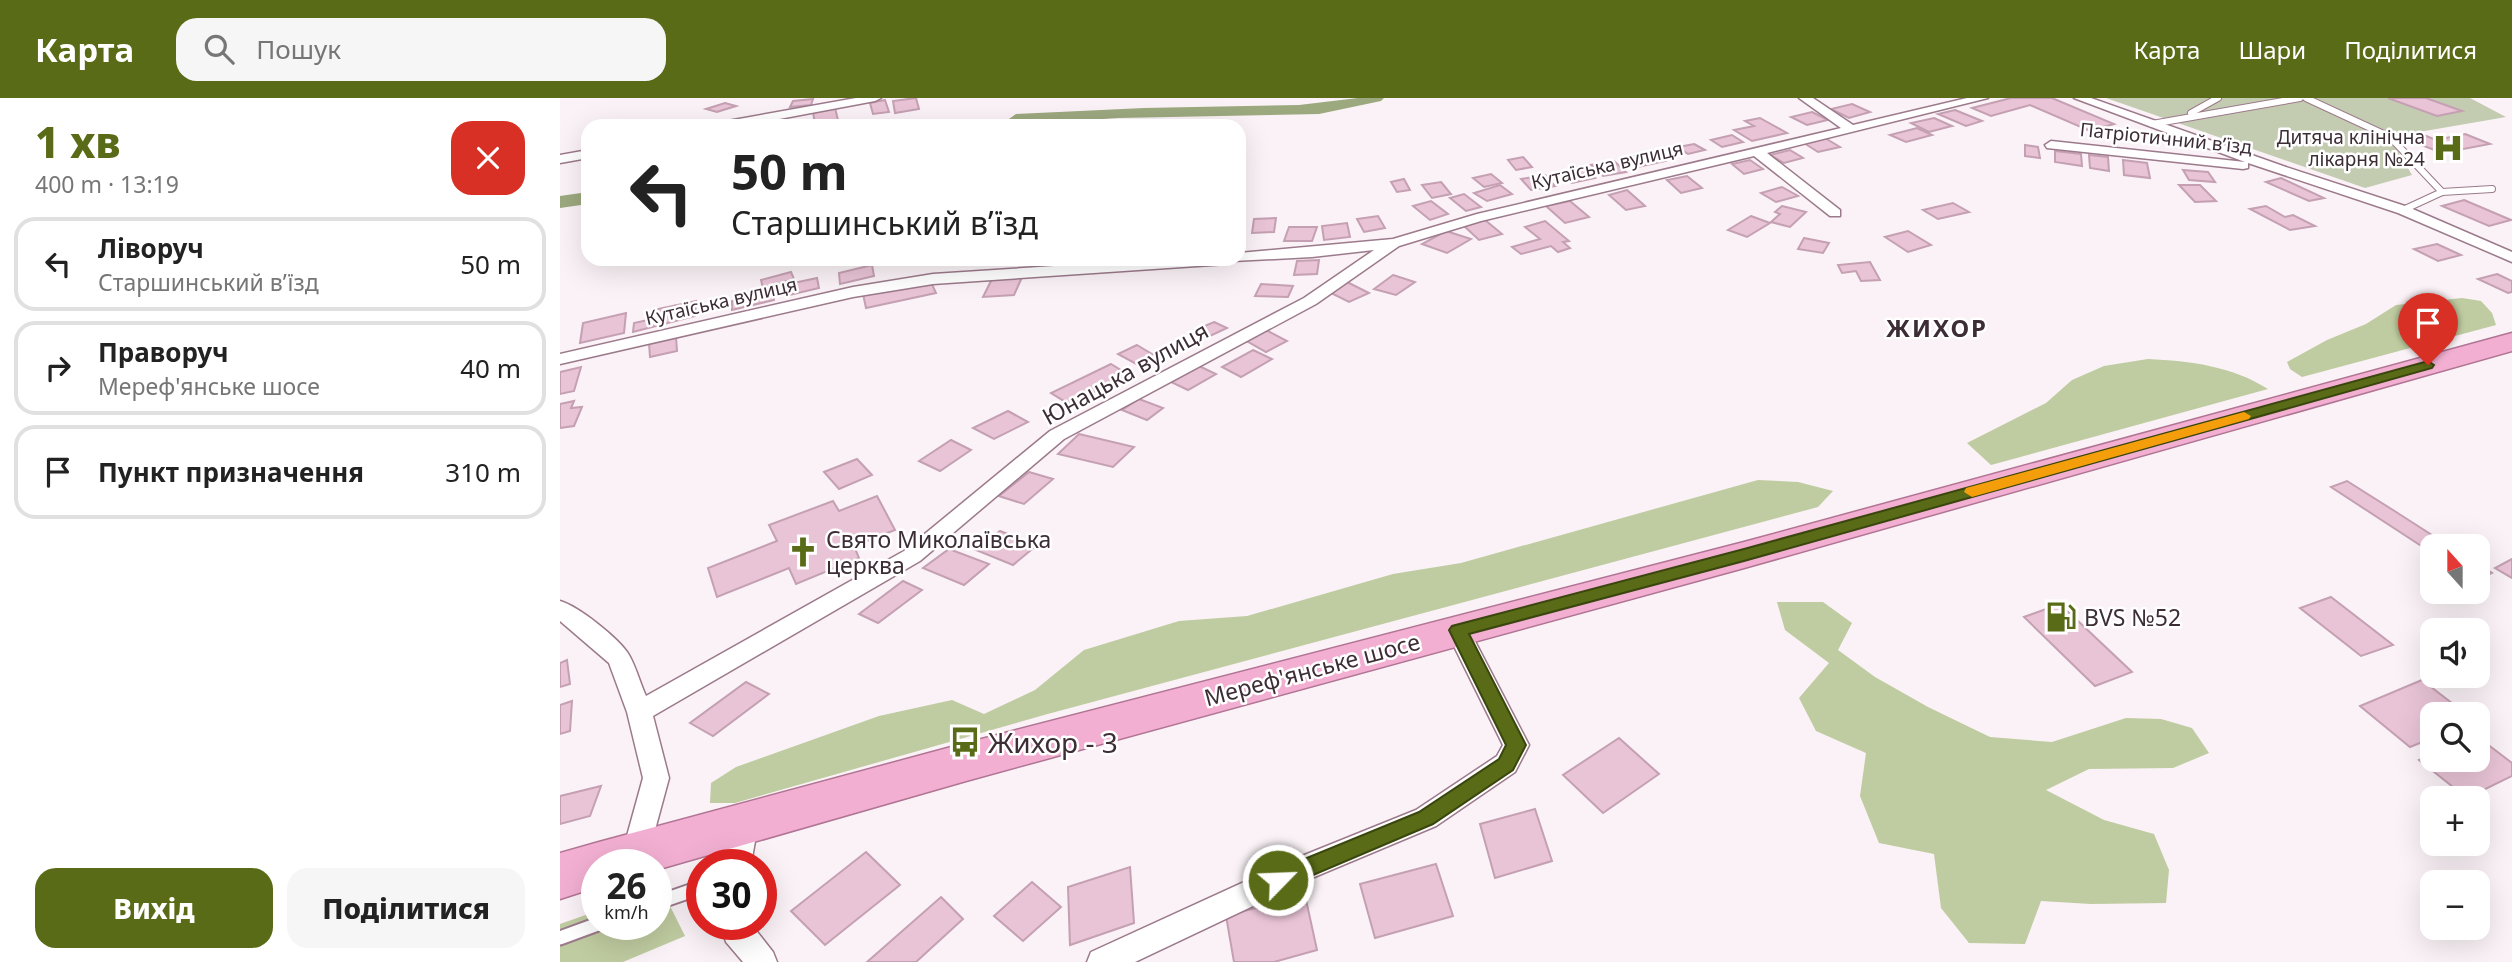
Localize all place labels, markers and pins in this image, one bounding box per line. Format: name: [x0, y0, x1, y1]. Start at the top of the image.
place label: Дитяча клінічна лікарня №24: [2277, 124, 2425, 172]
hospital icon: Дитяча клінічна лікарня №24: [2431, 131, 2465, 165]
pin: [2398, 293, 2458, 365]
place label: Свято Миколаївська церква: [826, 523, 1051, 581]
church icon: Свято Миколаївська церква: [786, 535, 820, 569]
fuel station icon: BVS №52: [2044, 600, 2078, 634]
place label: BVS №52: [2084, 601, 2181, 633]
place label: Жихор - 3: [988, 723, 1118, 761]
bus stop icon: Жихор - 3: [948, 725, 982, 759]

